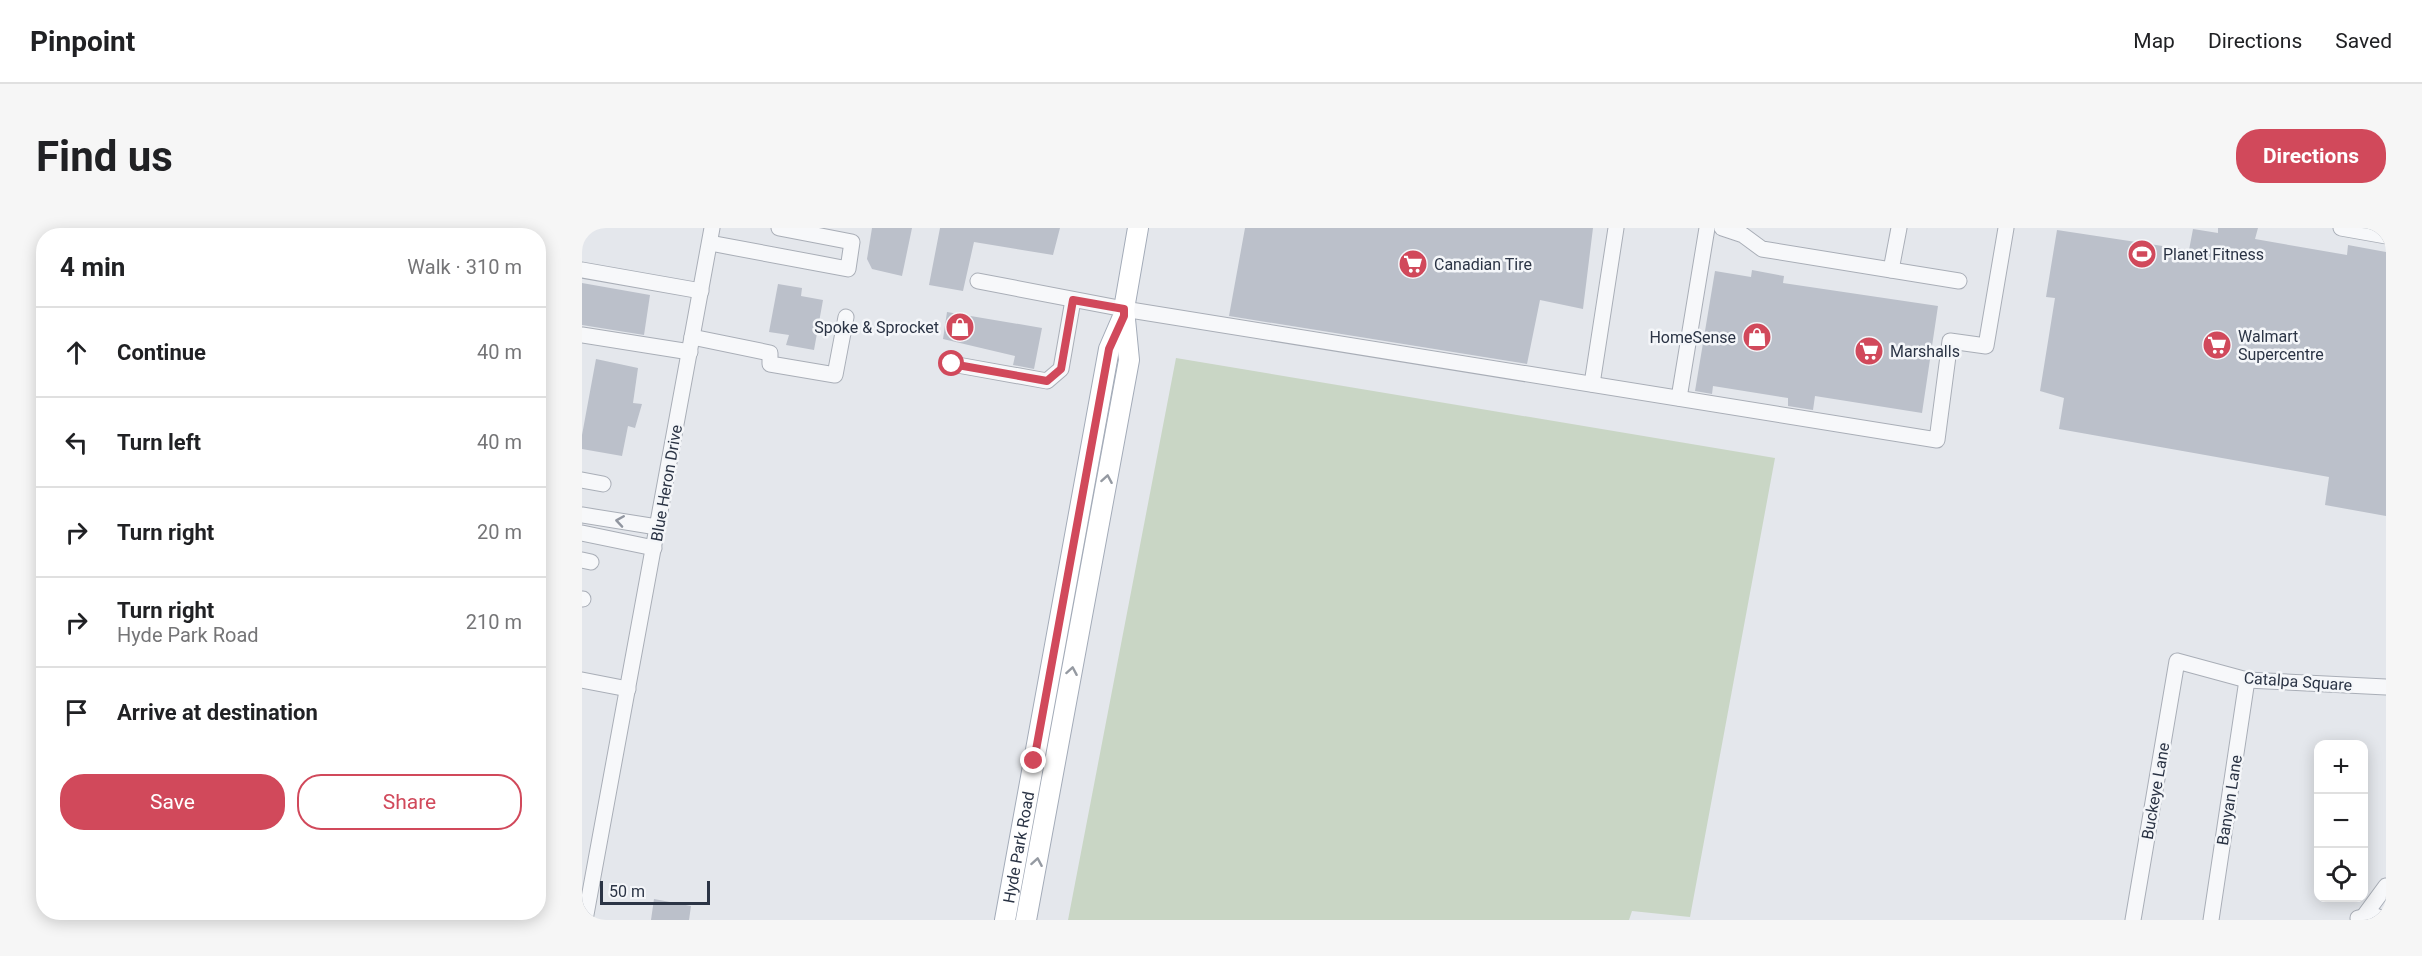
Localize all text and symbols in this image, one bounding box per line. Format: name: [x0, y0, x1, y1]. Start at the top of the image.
text: Pinpoint: [30, 25, 135, 58]
text: Map: [2133, 29, 2175, 53]
text: Directions: [2208, 29, 2302, 53]
text: Saved: [2335, 29, 2392, 53]
button: Directions: [2236, 129, 2386, 183]
text: Find us: [36, 132, 173, 181]
sports icon: Planet Fitness: [2126, 238, 2158, 270]
place label: Planet Fitness: [2163, 245, 2264, 264]
supermarket icon: Canadian Tire: [1397, 248, 1429, 280]
text: 4 min: [60, 252, 125, 282]
text: Walk · 310 m: [407, 255, 522, 279]
place label: Canadian Tire: [1434, 255, 1532, 274]
shop icon: Spoke & Sprocket: [944, 311, 976, 343]
place label: Spoke & Sprocket: [814, 318, 939, 337]
shop icon: HomeSense: [1741, 321, 1773, 353]
place label: Walmart Supercentre: [2238, 327, 2324, 364]
place label: HomeSense: [1649, 328, 1736, 347]
supermarket icon: Walmart Supercentre: [2201, 329, 2233, 361]
supermarket icon: Marshalls: [1853, 335, 1885, 367]
icon: ahead: [60, 336, 93, 369]
text: Continue: [117, 340, 206, 365]
text: 40 m: [477, 340, 522, 364]
place label: Marshalls: [1890, 342, 1960, 361]
route start: [938, 350, 964, 376]
street label: Blue Heron Drive: [647, 423, 686, 543]
icon: left: [60, 426, 93, 459]
text: Turn left: [117, 430, 201, 455]
text: 40 m: [477, 430, 522, 454]
one-way arrow: [1100, 474, 1113, 484]
one-way arrow: [615, 515, 625, 528]
icon: right: [60, 516, 93, 549]
text: Turn right: [117, 520, 214, 545]
text: 20 m: [477, 520, 522, 544]
text: Turn right: [117, 598, 214, 623]
icon: right: [60, 606, 93, 639]
text: 210 m: [466, 610, 522, 634]
text: Hyde Park Road: [117, 623, 259, 647]
one-way arrow: [1065, 666, 1078, 676]
street label: Catalpa Square: [2243, 668, 2353, 695]
icon: arrive: [60, 696, 93, 729]
text: Arrive at destination: [117, 700, 318, 725]
map controls: [2314, 740, 2368, 902]
button: +: [2314, 740, 2368, 794]
street label: Buckeye Lane: [2138, 741, 2173, 841]
route end: [1020, 747, 1046, 773]
street label: Banyan Lane: [2213, 754, 2246, 847]
button: Save: [60, 774, 285, 830]
button: Share: [297, 774, 522, 830]
street label: Hyde Park Road: [999, 790, 1038, 905]
button: −: [2314, 794, 2368, 848]
button: locate: [2314, 848, 2368, 902]
one-way arrow: [1030, 858, 1043, 868]
scale bar: [600, 878, 710, 906]
text: 50 m: [609, 882, 645, 901]

